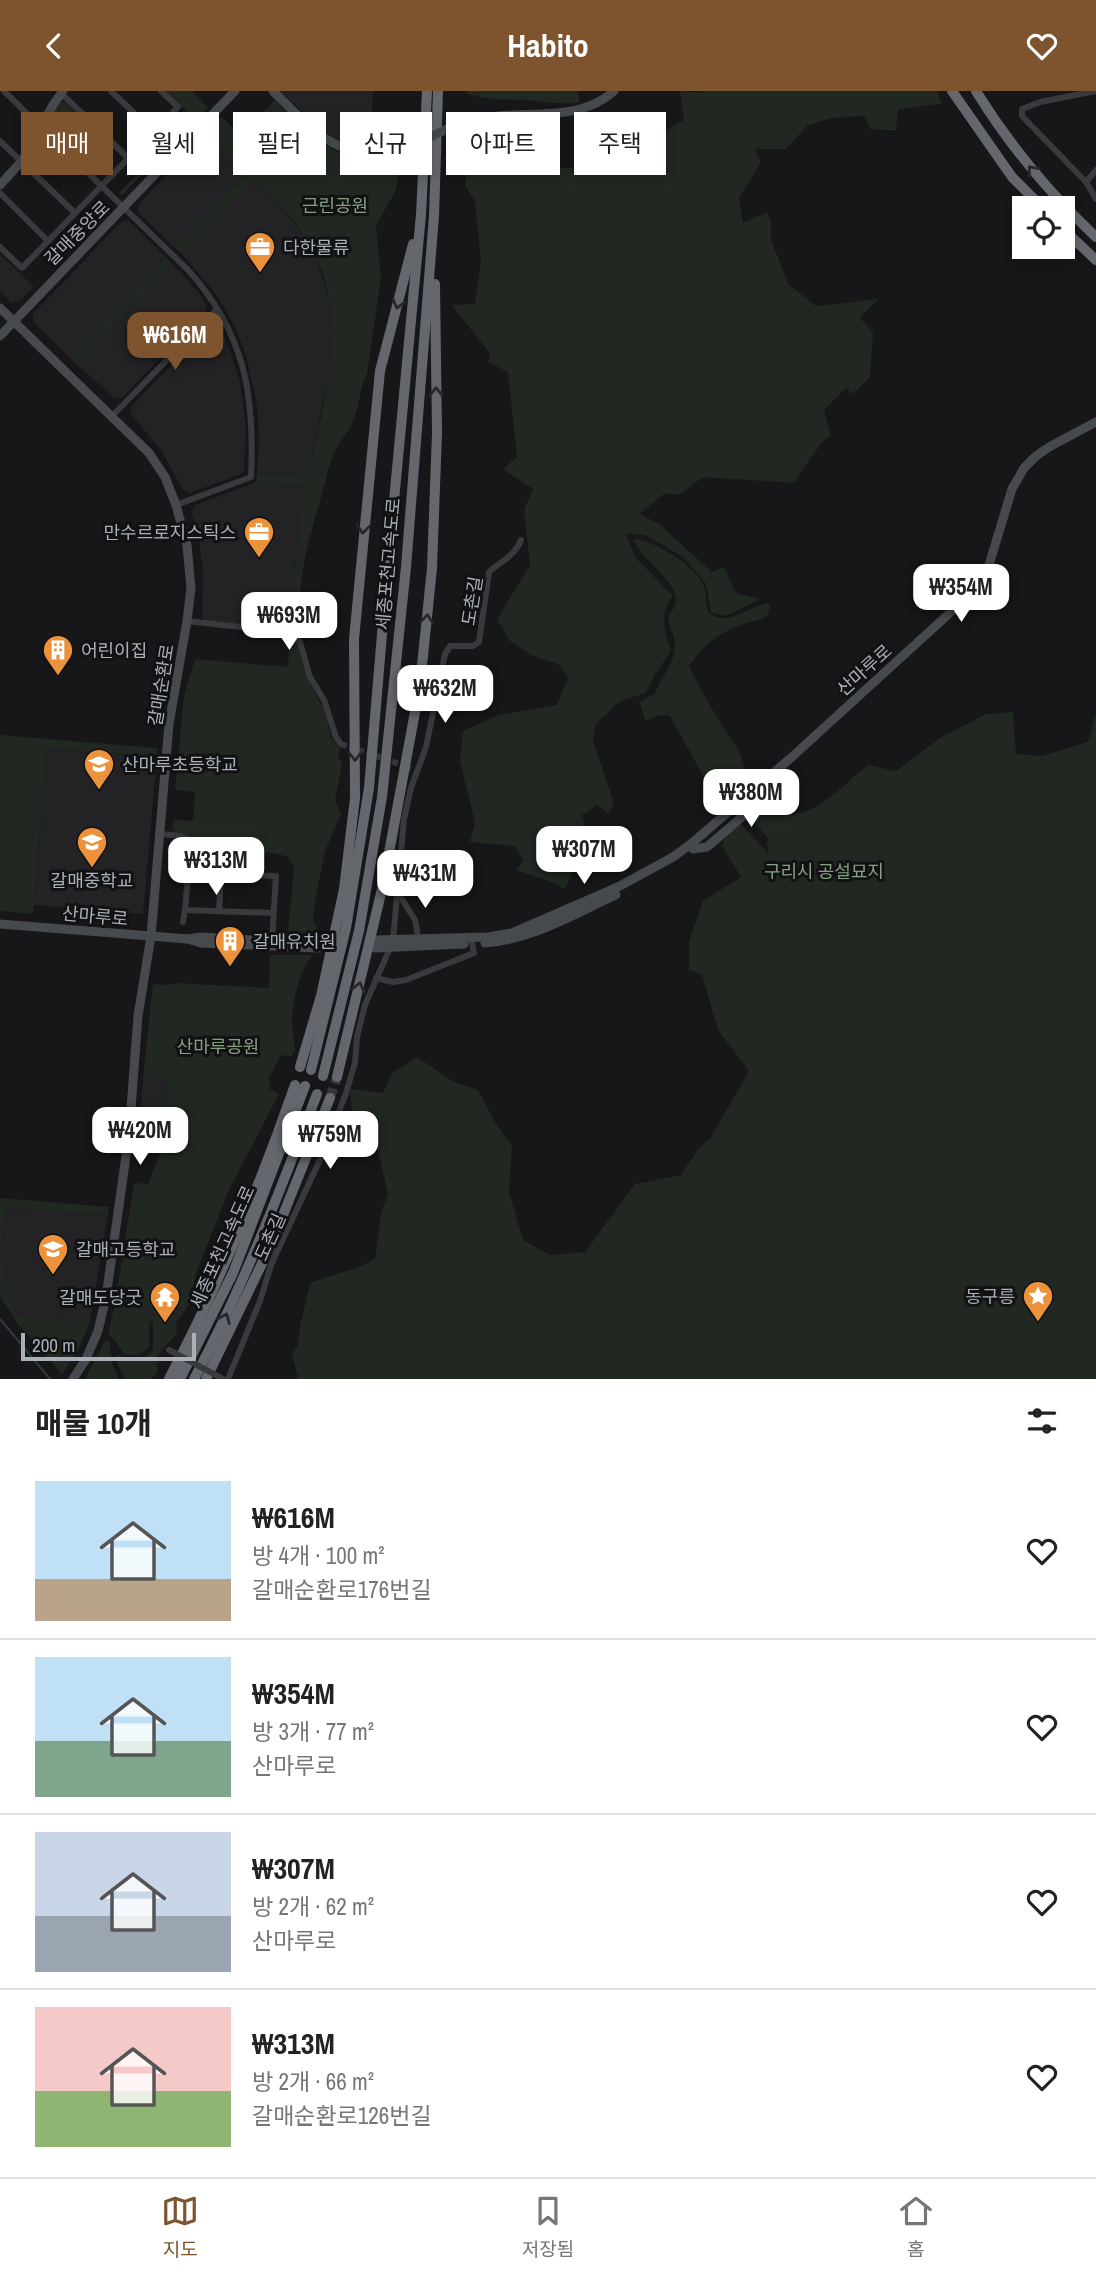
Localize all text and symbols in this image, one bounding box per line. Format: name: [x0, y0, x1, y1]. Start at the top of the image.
text: Habito: [507, 24, 589, 67]
icon: back: [35, 27, 73, 65]
icon: heart: [1023, 27, 1061, 65]
chip: 매매: [21, 112, 113, 175]
chip: 월세: [127, 112, 219, 175]
chip: 필터: [233, 112, 326, 175]
chip: 신규: [340, 112, 432, 175]
chip: 아파트: [446, 112, 560, 175]
chip: 주택: [574, 112, 666, 175]
one-way arrow: [1028, 166, 1040, 179]
park label: 근린공원: [302, 193, 368, 218]
street label: 갈매중앙로: [39, 195, 115, 271]
map controls: [1012, 196, 1075, 259]
button: locate: [1012, 196, 1075, 259]
office icon: 다한물류: [243, 230, 277, 274]
place label: 다한물류: [283, 235, 349, 260]
one-way arrow: [391, 298, 406, 310]
pin: ₩616M: [126, 313, 224, 372]
text: ₩616M: [143, 319, 207, 350]
one-way arrow: [428, 386, 444, 397]
street label: 세종포천고속도로: [370, 497, 406, 631]
office icon: 만수르로지스틱스: [242, 515, 276, 559]
place label: 만수르로지스틱스: [104, 520, 236, 545]
one-way arrow: [356, 523, 371, 534]
pin: ₩354M: [912, 565, 1010, 624]
text: ₩354M: [929, 571, 993, 602]
street label: 도촌길: [456, 575, 488, 627]
pin: ₩693M: [240, 593, 338, 652]
text: ₩693M: [257, 599, 321, 630]
one-way arrow: [419, 613, 434, 625]
building icon: 어린이집: [41, 633, 75, 677]
place label: 어린이집: [81, 638, 147, 663]
street label: 산마루로: [831, 639, 897, 701]
street label: 갈매순환로: [142, 642, 180, 728]
pin: ₩632M: [396, 665, 494, 725]
text: ₩632M: [413, 672, 477, 703]
school or university icon: 산마루초등학교: [82, 747, 116, 791]
one-way arrow: [347, 751, 363, 761]
place label: 산마루초등학교: [122, 752, 238, 777]
pin: ₩380M: [702, 769, 800, 829]
text: ₩380M: [719, 776, 783, 807]
school or university icon: 갈매중학교: [75, 825, 109, 869]
pin: ₩307M: [535, 827, 633, 886]
text: ₩307M: [552, 833, 616, 864]
pin: ₩313M: [167, 837, 265, 897]
text: ₩313M: [184, 844, 248, 875]
pin: ₩431M: [376, 851, 474, 910]
text: ₩431M: [393, 857, 457, 888]
park label: 구리시 공설묘지: [764, 859, 884, 884]
place label: 갈매중학교: [51, 868, 133, 893]
street label: 산마루로: [61, 901, 129, 931]
building icon: 갈매유치원: [213, 924, 247, 968]
place label: 갈매유치원: [253, 929, 336, 954]
one-way arrow: [351, 981, 365, 993]
park label: 산마루공원: [177, 1034, 259, 1059]
pin: ₩420M: [91, 1107, 189, 1167]
pin: ₩759M: [281, 1111, 379, 1171]
text: ₩420M: [108, 1114, 172, 1145]
text: ₩759M: [298, 1118, 362, 1149]
street label: 세종포천고속도로: [184, 1181, 260, 1313]
street label: 도촌길: [248, 1209, 292, 1265]
school or university icon: 갈매고등학교: [36, 1232, 70, 1276]
place label: 갈매고등학교: [76, 1237, 175, 1262]
place icon: 동구릉: [1021, 1279, 1055, 1323]
temple icon: 갈매도당굿: [148, 1280, 182, 1324]
place label: 동구릉: [965, 1284, 1015, 1309]
place label: 갈매도당굿: [59, 1285, 142, 1310]
one-way arrow: [216, 1313, 230, 1325]
scale bar: [21, 1330, 196, 1362]
text: 200 m: [32, 1332, 75, 1358]
icon: filters: [1023, 1402, 1061, 1440]
text: 매물 10개: [35, 1403, 152, 1443]
text: ₩616M: [252, 1497, 335, 1537]
icon: home: [91, 1509, 175, 1593]
icon: heart: [1023, 1532, 1061, 1570]
text: 방 4개 · 100 m²: [252, 1540, 384, 1571]
text: 갈매순환로176번길: [252, 1574, 432, 1605]
text: ₩354M: [252, 1673, 335, 1713]
icon: home: [91, 1685, 175, 1769]
icon: heart: [1023, 1708, 1061, 1746]
text: 방 3개 · 77 m²: [252, 1716, 374, 1747]
text: 산마루로: [252, 1750, 337, 1781]
text: ₩307M: [252, 1848, 335, 1888]
icon: home: [91, 1860, 175, 1944]
icon: heart: [1023, 1883, 1061, 1921]
text: 방 2개 · 62 m²: [252, 1891, 374, 1922]
text: 산마루로: [252, 1925, 337, 1956]
text: ₩313M: [252, 2023, 335, 2063]
icon: home: [91, 2035, 175, 2119]
icon: heart: [1023, 2058, 1061, 2096]
text: 방 2개 · 66 m²: [252, 2066, 374, 2097]
text: 갈매순환로126번길: [252, 2100, 432, 2131]
tab: 지도: [161, 2192, 199, 2262]
tab: 저장됨: [522, 2192, 574, 2262]
tab: 홈: [897, 2192, 935, 2262]

